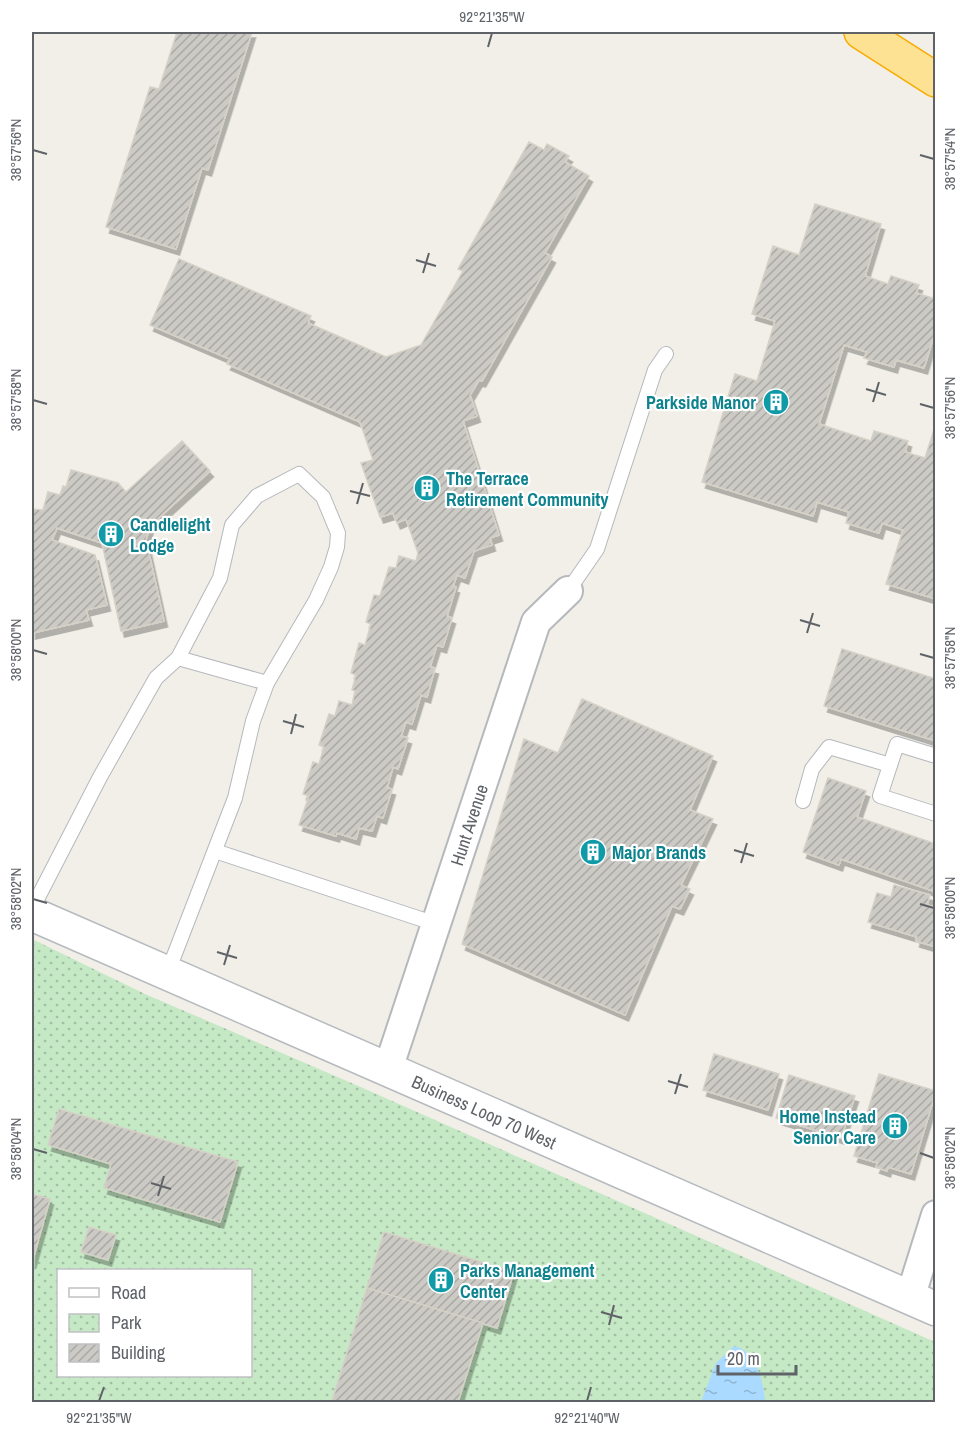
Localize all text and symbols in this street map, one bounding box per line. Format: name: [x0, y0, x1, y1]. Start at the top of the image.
text: 92°21'35"W: [459, 6, 525, 27]
text: 38°57'56"N: [5, 119, 26, 181]
text: 38°57'54"N: [939, 128, 960, 190]
text: 38°57'58"N: [5, 369, 26, 431]
text: 38°57'56"N: [939, 377, 960, 439]
building icon: Parkside Manor: [761, 387, 791, 417]
place label: Parkside Manor: [646, 390, 756, 415]
place label: The Terrace Retirement Community: [446, 466, 609, 512]
building icon: The Terrace Retirement Community: [412, 473, 442, 503]
place label: Candlelight Lodge: [130, 512, 210, 558]
building icon: Candlelight Lodge: [96, 519, 126, 549]
text: 38°58'00"N: [5, 619, 26, 681]
text: 38°57'58"N: [939, 627, 960, 689]
street label: Hunt Avenue: [444, 781, 494, 869]
building icon: Major Brands: [578, 837, 608, 867]
place label: Major Brands: [612, 840, 706, 865]
text: 38°58'02"N: [5, 868, 26, 930]
text: 38°58'00"N: [939, 877, 960, 939]
street label: Business Loop 70 West: [408, 1069, 560, 1155]
place label: Home Instead Senior Care: [779, 1104, 876, 1150]
building icon: Home Instead Senior Care: [880, 1111, 910, 1141]
text: 38°58'04"N: [5, 1118, 26, 1180]
text: 38°58'02"N: [939, 1127, 960, 1189]
place label: Parks Management Center: [460, 1258, 595, 1304]
building icon: Parks Management Center: [426, 1265, 456, 1295]
legend: [57, 1269, 252, 1377]
text: Road: [111, 1280, 146, 1305]
text: Park: [111, 1310, 142, 1335]
scale bar: [718, 1338, 796, 1376]
text: Building: [111, 1340, 166, 1365]
text: 20 m: [727, 1346, 760, 1371]
text: 92°21'35"W: [66, 1407, 132, 1428]
text: 92°21'40"W: [554, 1407, 620, 1428]

